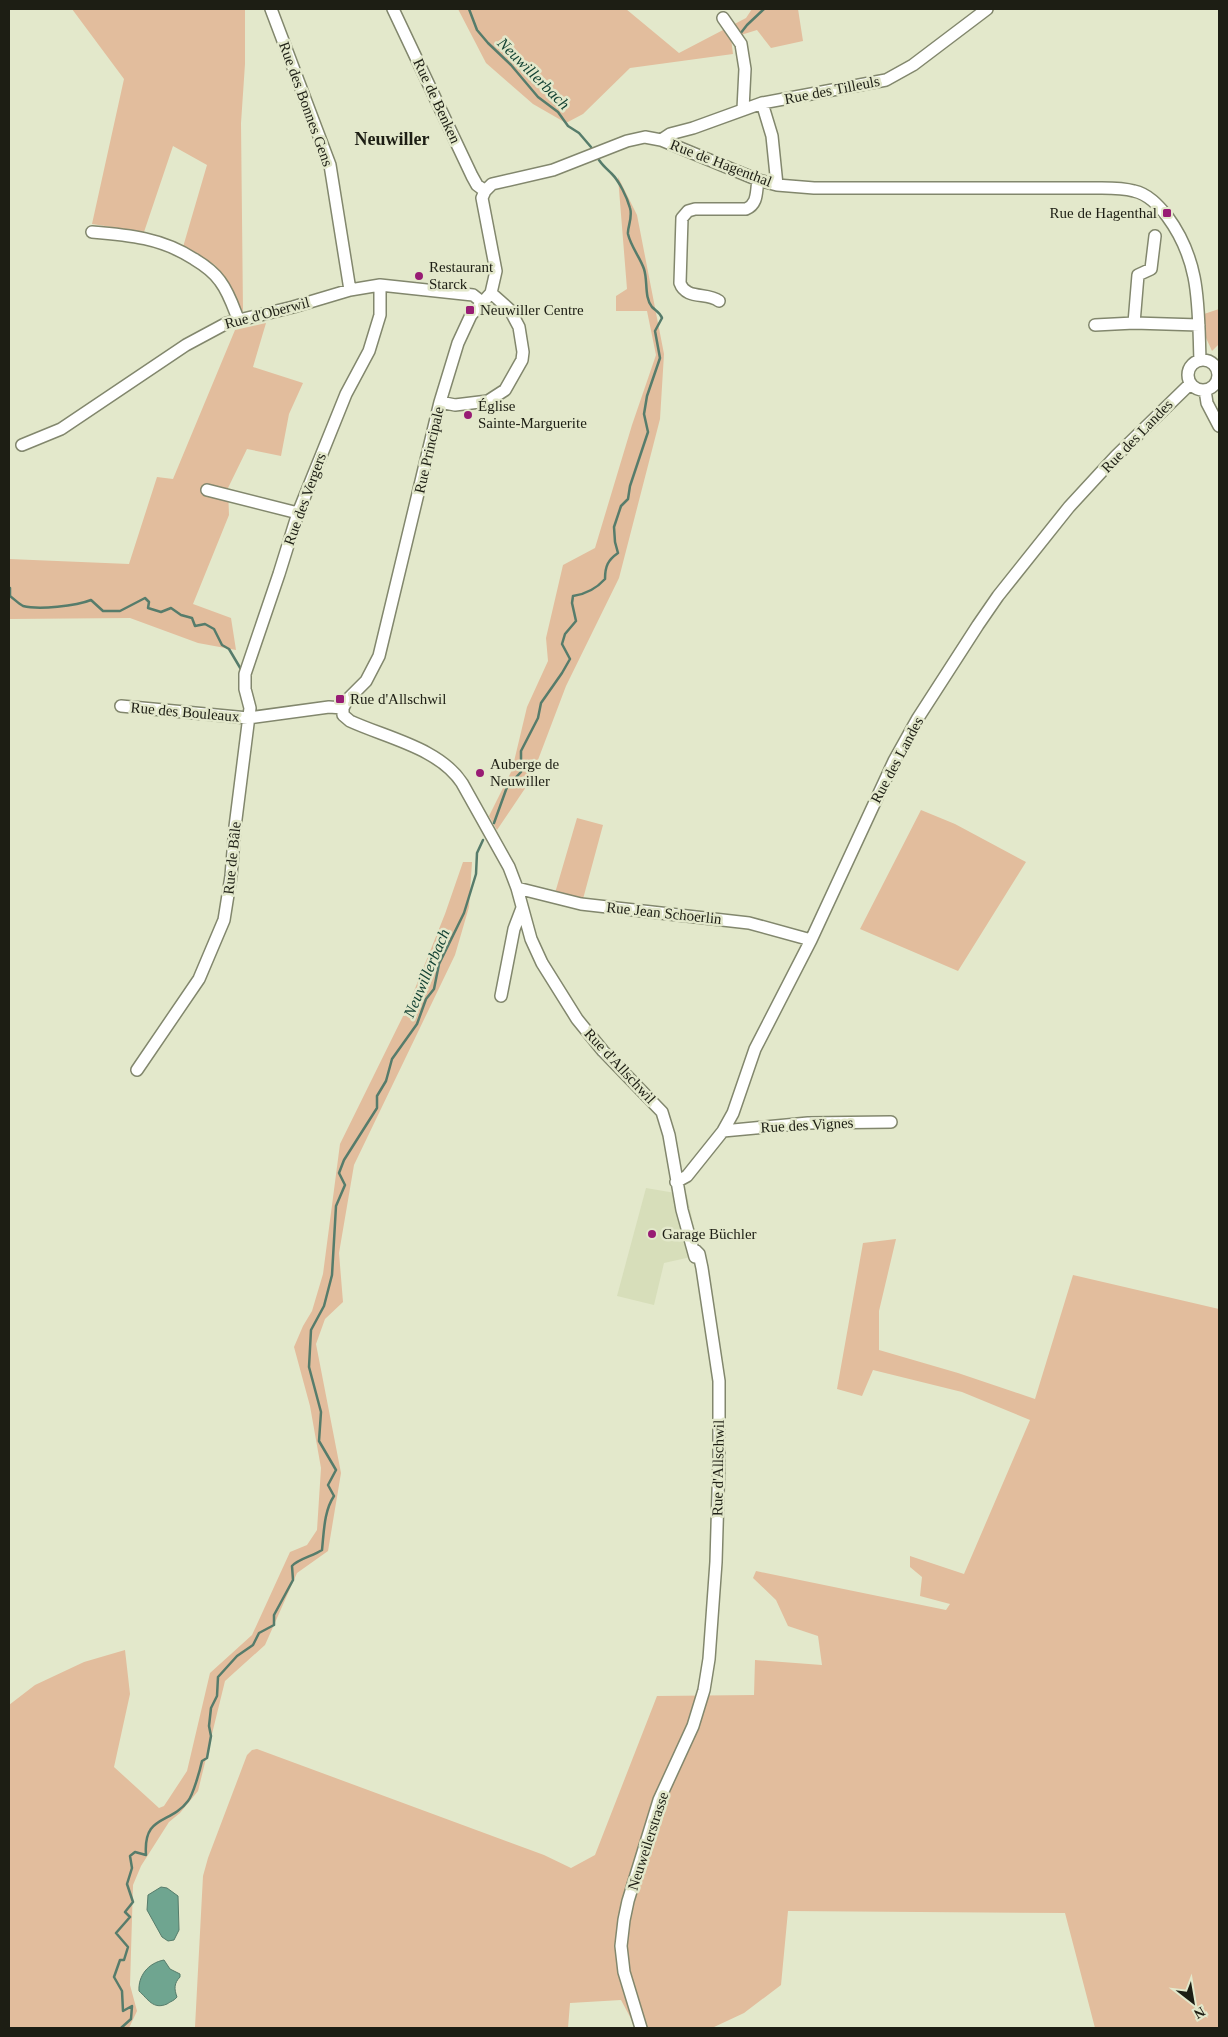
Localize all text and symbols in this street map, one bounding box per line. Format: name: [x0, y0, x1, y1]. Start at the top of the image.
water label: Neuwillerbach: [494, 33, 573, 113]
street label: Rue des Bonnes Gens: [276, 40, 336, 169]
street label: Rue de Benken: [410, 56, 464, 146]
street label: Rue des Tilleuls: [783, 73, 881, 107]
district label: Neuwiller: [355, 129, 429, 149]
street label: Rue de Hagenthal: [668, 136, 774, 190]
place label: Rue de Hagenthal: [1050, 205, 1157, 221]
marker: Rue de Hagenthal: [1161, 207, 1173, 219]
place label: Restaurant Starck: [429, 259, 494, 292]
marker: Restaurant Starck: [413, 270, 425, 282]
street label: Rue d'Oberwil: [223, 294, 311, 332]
place label: Neuwiller Centre: [480, 302, 584, 318]
marker: Neuwiller Centre: [464, 304, 476, 316]
street label: Rue des Landes: [1098, 396, 1176, 476]
place label: Église Sainte-Marguerite: [478, 398, 587, 431]
street label: Rue Principale: [411, 405, 447, 495]
marker: Église Sainte-Marguerite: [462, 409, 474, 421]
street label: Rue des Vergers: [281, 451, 329, 547]
place label: Rue d'Allschwil: [350, 691, 446, 707]
marker: Rue d'Allschwil: [334, 693, 346, 705]
street label: Rue des Bouleaux: [130, 699, 241, 725]
street label: Rue des Landes: [868, 714, 926, 806]
place label: Auberge de Neuwiller: [490, 756, 560, 789]
marker: Auberge de Neuwiller: [474, 767, 486, 779]
street label: Rue de Bâle: [220, 820, 244, 895]
street label: Rue Jean Schoerlin: [606, 899, 723, 927]
water label: Neuwillerbach: [400, 927, 453, 1021]
street label: Rue d'Allschwil: [581, 1025, 659, 1107]
street label: Rue des Vignes: [760, 1115, 854, 1135]
place label: Garage Büchler: [662, 1226, 757, 1242]
marker: Garage Büchler: [646, 1228, 658, 1240]
street label: Rue d'Allschwil: [709, 1420, 727, 1516]
street label: Neuweilerstrasse: [625, 1789, 672, 1892]
north arrow: [1168, 1977, 1218, 2027]
text: N: [1191, 2004, 1208, 2022]

